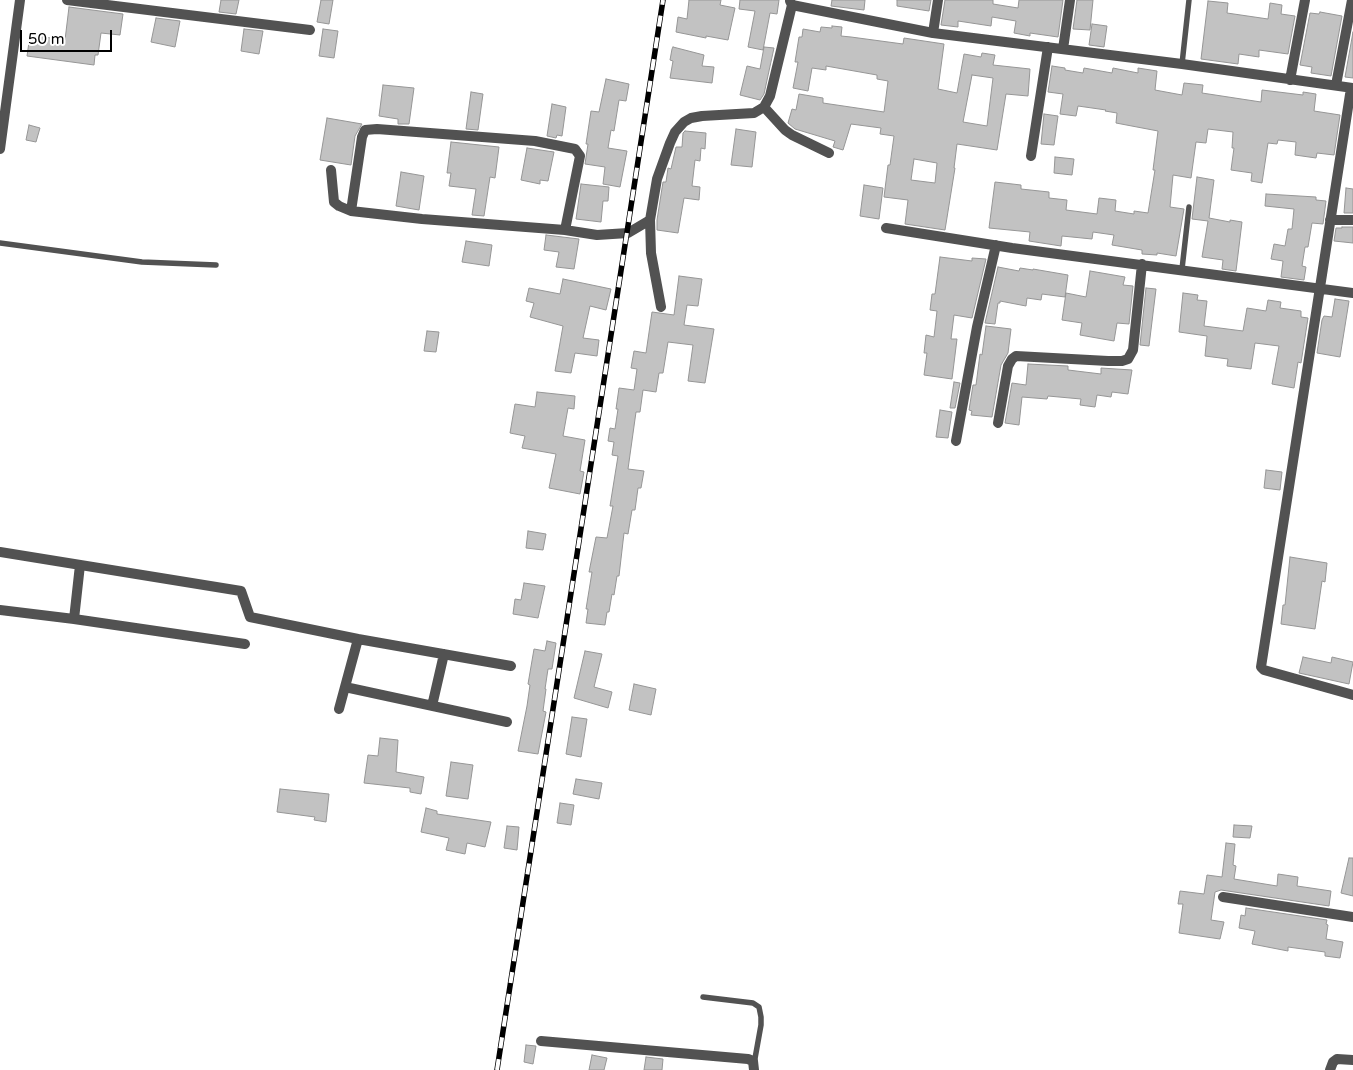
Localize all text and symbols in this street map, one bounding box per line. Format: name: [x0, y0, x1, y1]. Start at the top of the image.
scale bar: [22, 20, 115, 52]
text: 50 m: [28, 30, 65, 48]

